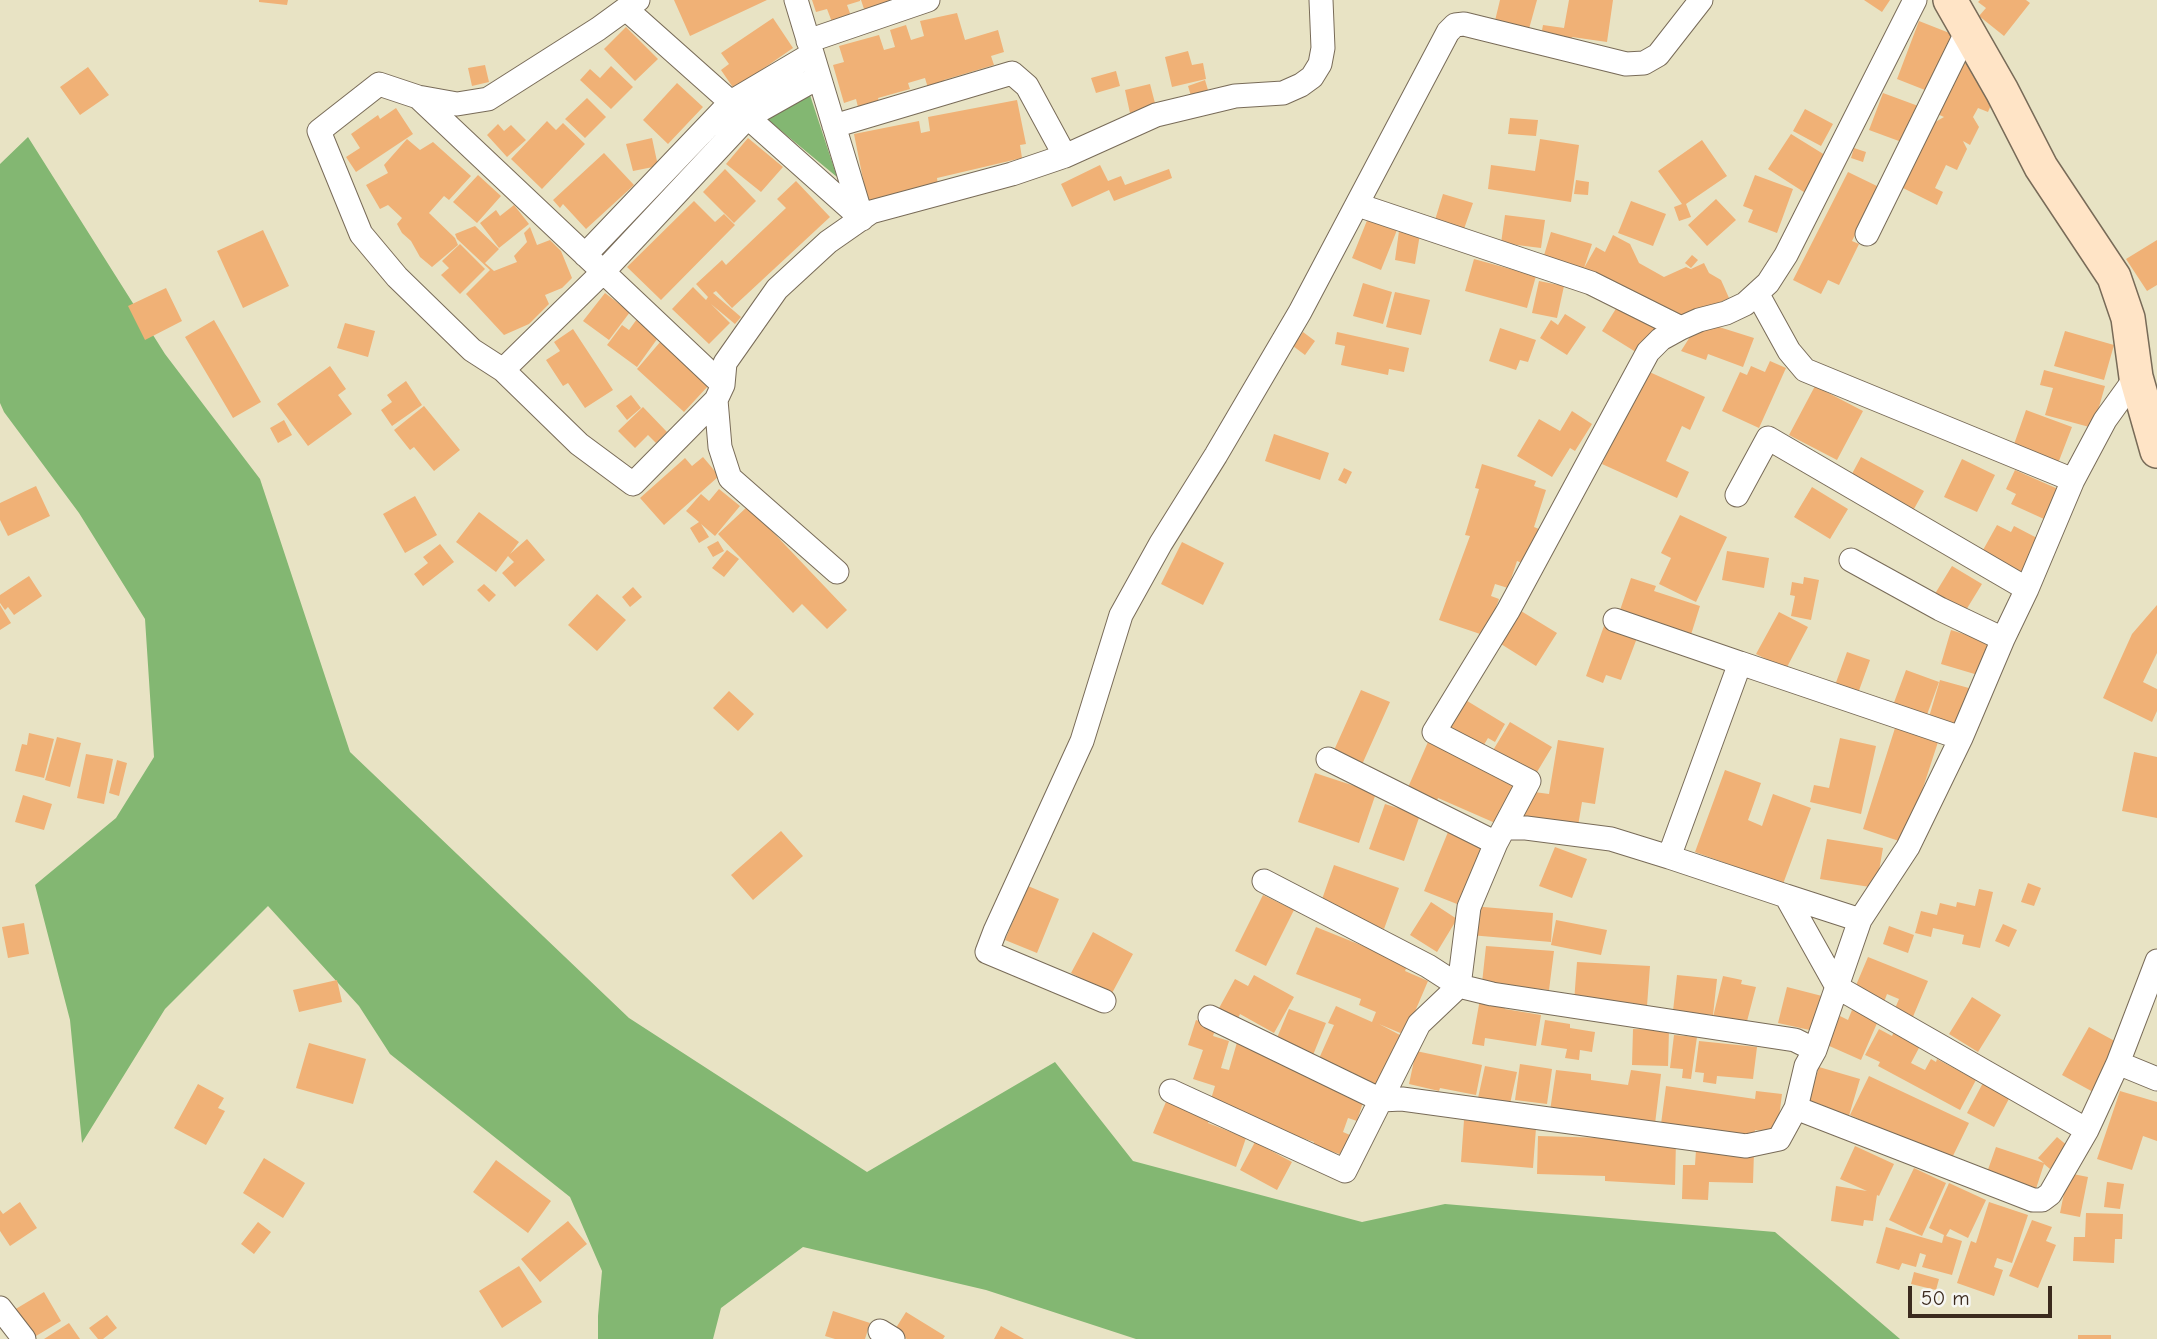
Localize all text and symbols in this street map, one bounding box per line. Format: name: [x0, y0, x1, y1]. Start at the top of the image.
scale bar: [1912, 1272, 2056, 1316]
text: 50 m: [1921, 1286, 1970, 1310]

